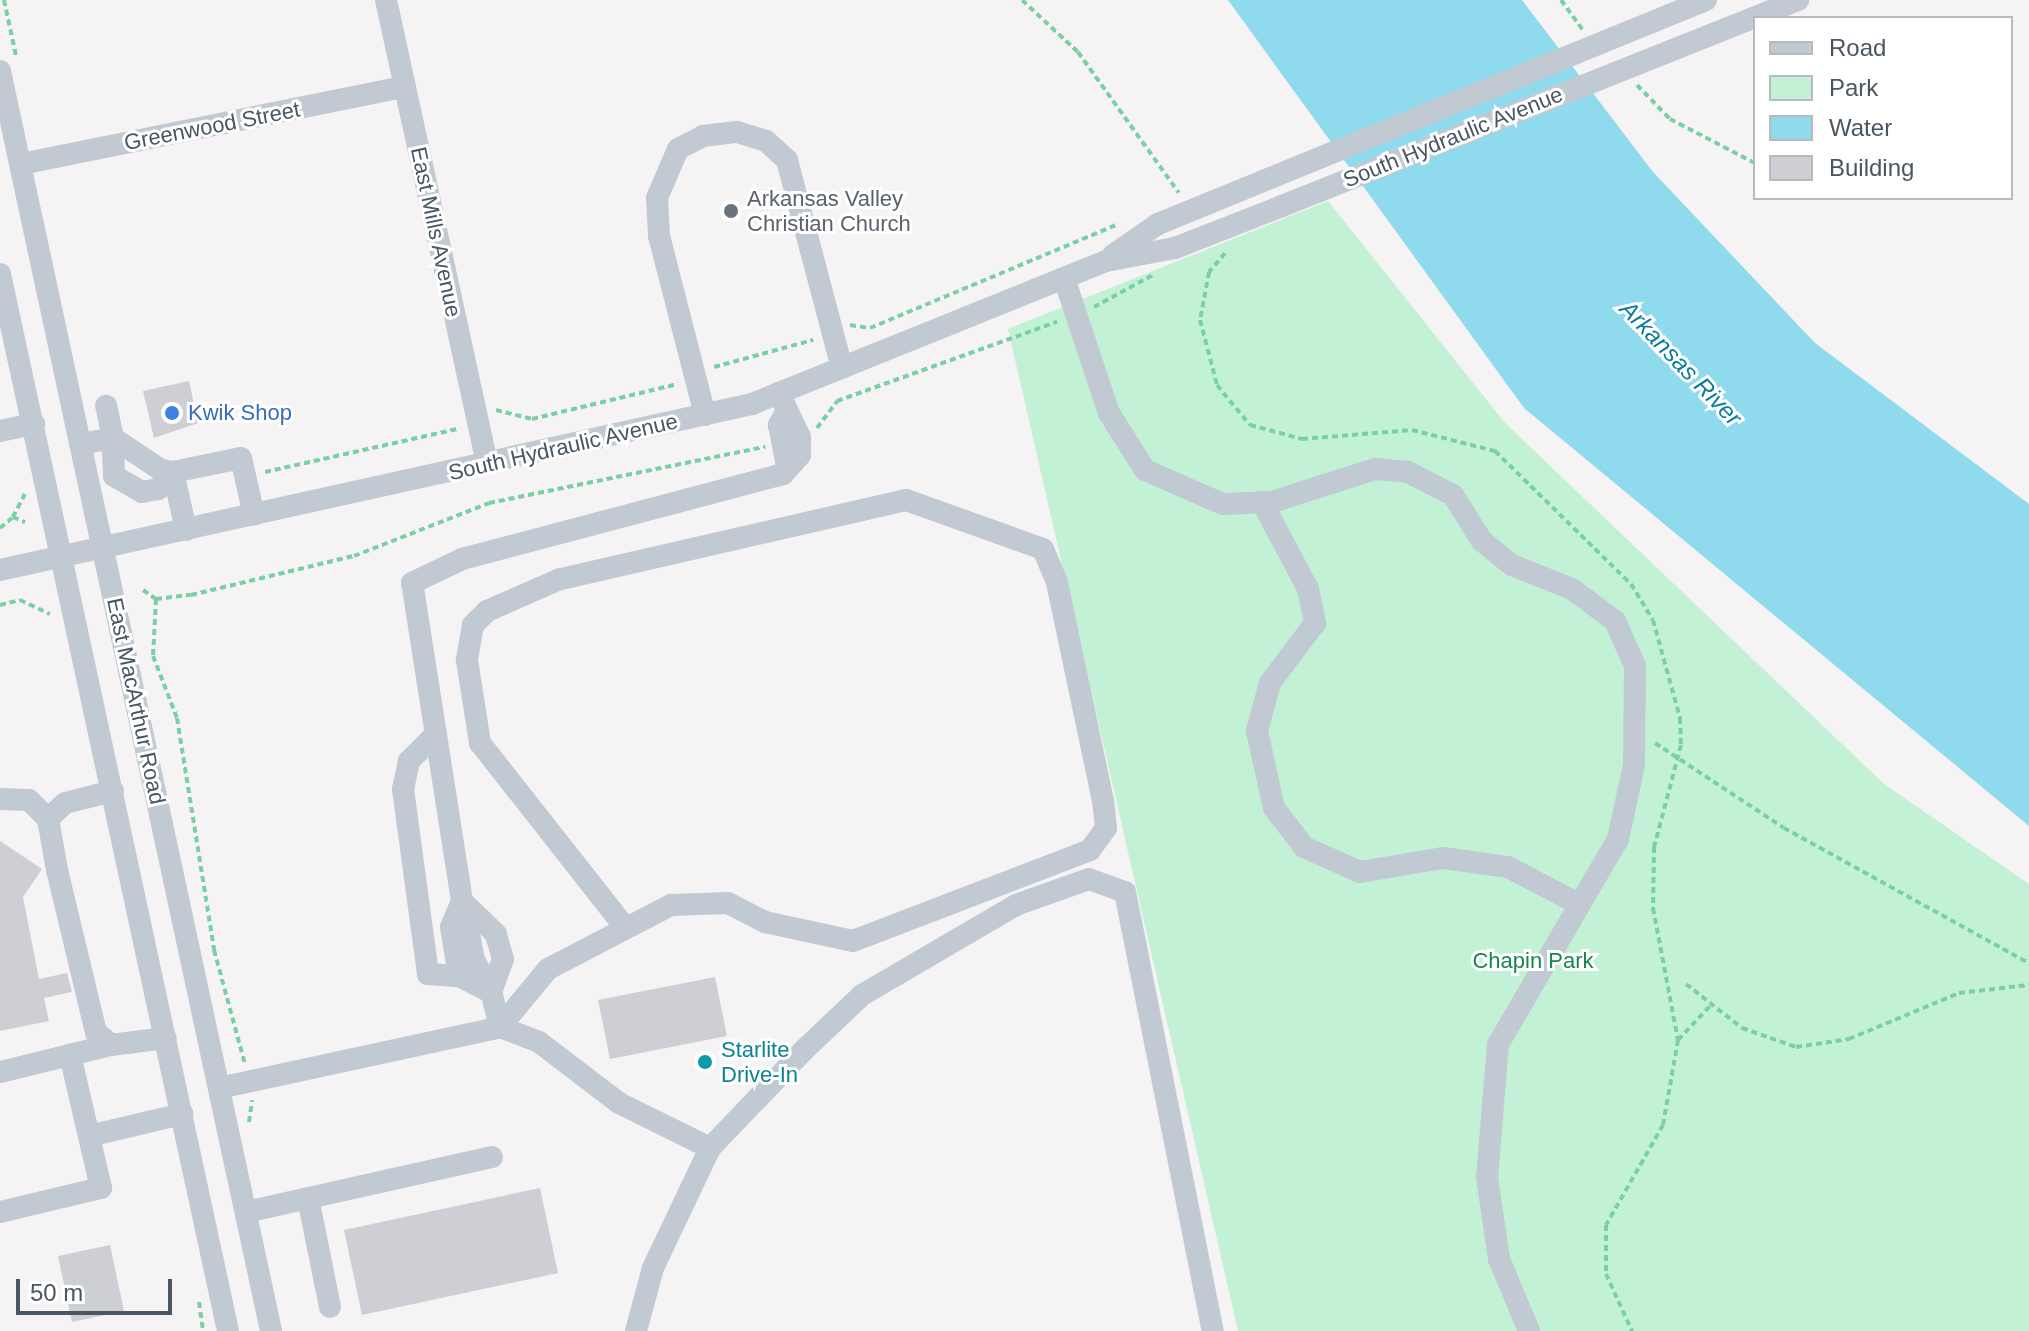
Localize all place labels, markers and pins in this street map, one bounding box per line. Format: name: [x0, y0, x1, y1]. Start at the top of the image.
place label: Arkansas Valley Christian Church: [747, 185, 911, 236]
marker: Arkansas Valley Christian Church: [722, 202, 740, 220]
place label: Kwik Shop: [188, 400, 292, 426]
marker: Kwik Shop: [163, 404, 181, 422]
place label: Starlite Drive-In: [721, 1036, 798, 1088]
marker: Starlite Drive-In: [696, 1053, 714, 1071]

